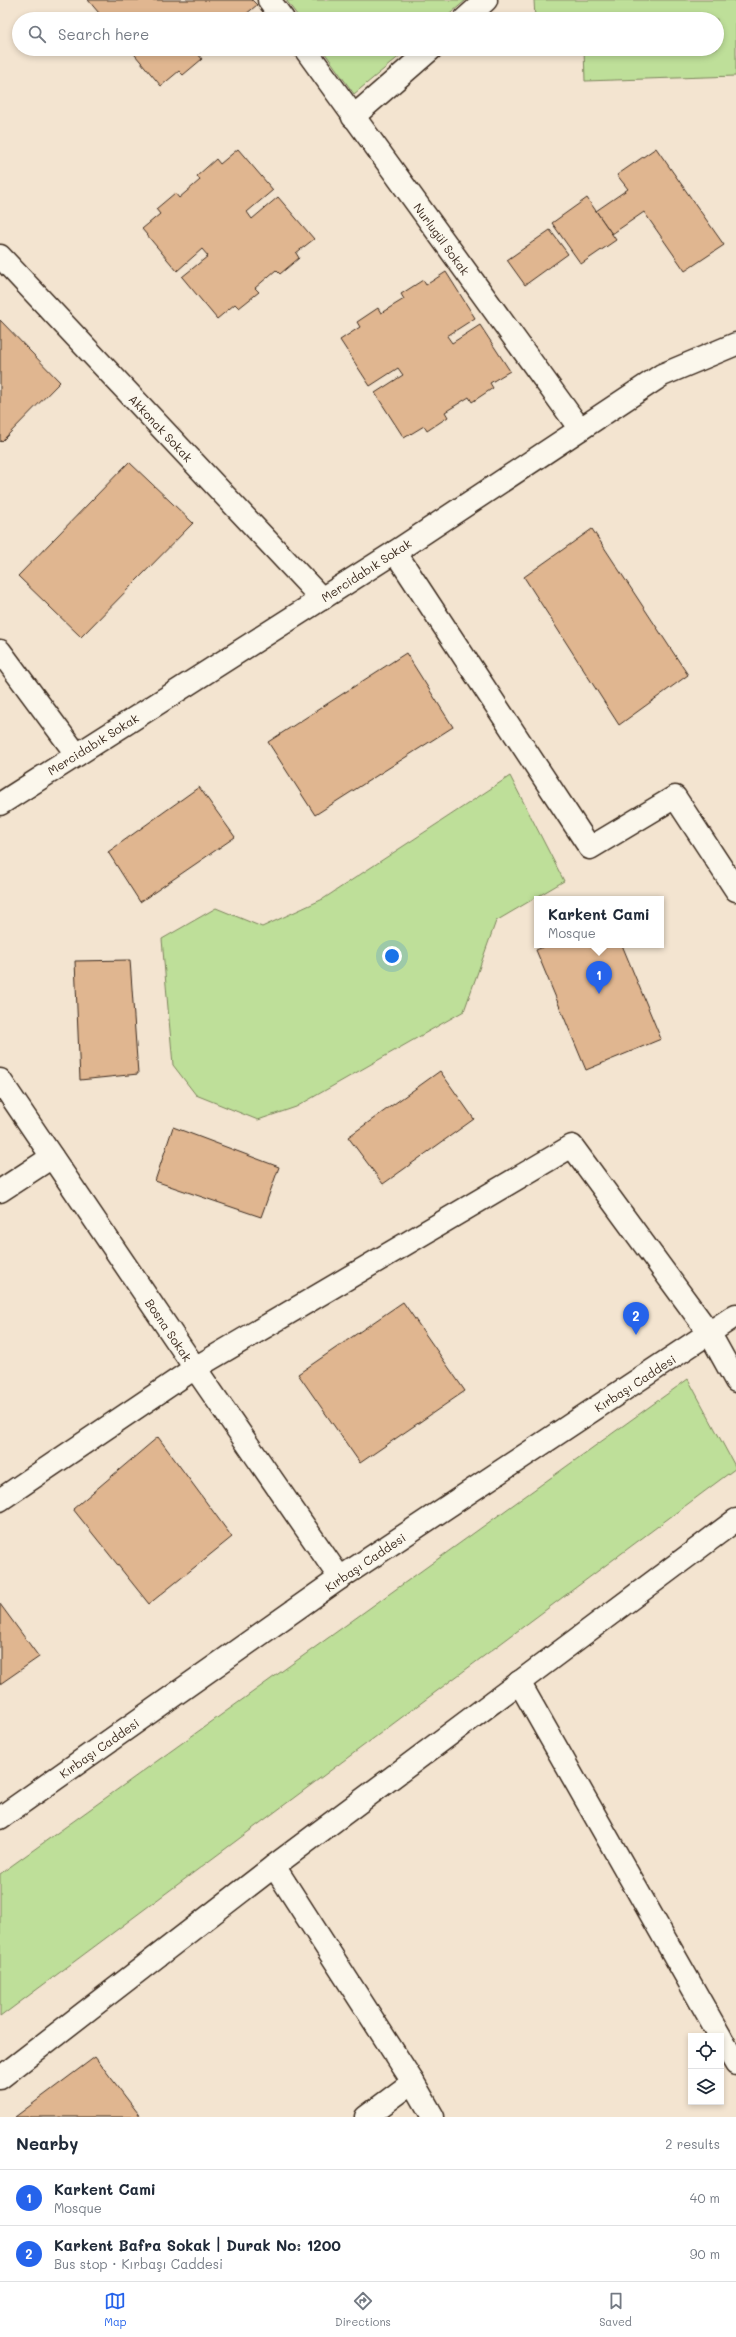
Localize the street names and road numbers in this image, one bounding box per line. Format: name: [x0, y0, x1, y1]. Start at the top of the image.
street label: Nurlugül Sokak: [410, 200, 474, 278]
street label: Akkonak Sokak: [126, 391, 196, 465]
street label: Mercidabık Sokak: [318, 535, 414, 605]
street label: Mercidabık Sokak: [44, 710, 142, 778]
street label: Bosna Sokak: [142, 1295, 196, 1365]
street label: Kırbaşı Caddesi: [591, 1351, 679, 1415]
street label: Kırbaşı Caddesi: [322, 1529, 408, 1595]
street label: Kırbaşı Caddesi: [56, 1715, 142, 1781]

